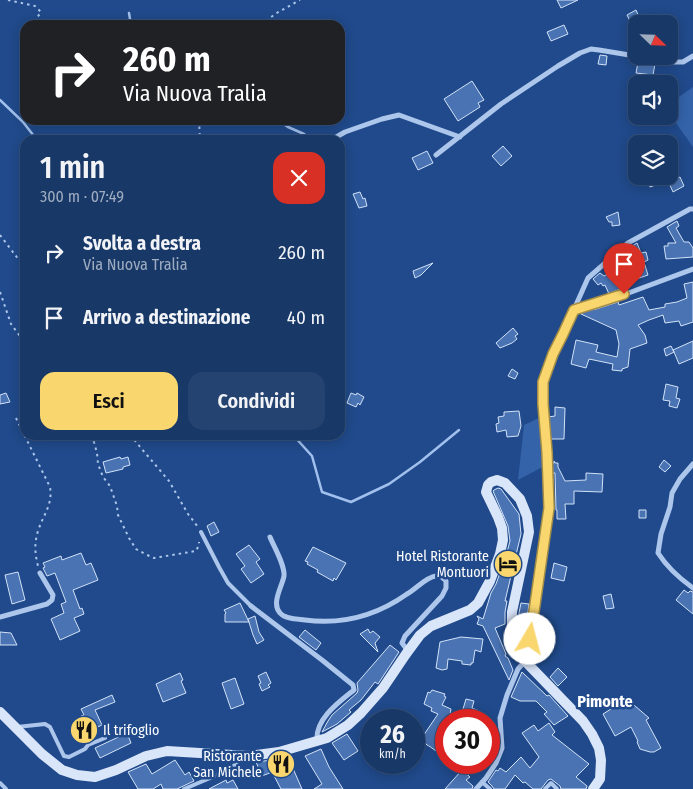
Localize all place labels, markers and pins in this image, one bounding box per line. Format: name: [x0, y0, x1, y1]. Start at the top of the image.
pin: [603, 243, 645, 294]
place label: Hotel Ristorante Montuori: [396, 548, 489, 581]
hotel icon: Hotel Ristorante Montuori: [493, 549, 523, 579]
restaurant icon: Il trifoglio: [69, 715, 99, 745]
place label: Il trifoglio: [103, 722, 159, 739]
place label: Ristorante San Michele: [193, 748, 262, 781]
restaurant icon: Ristorante San Michele: [266, 749, 296, 779]

